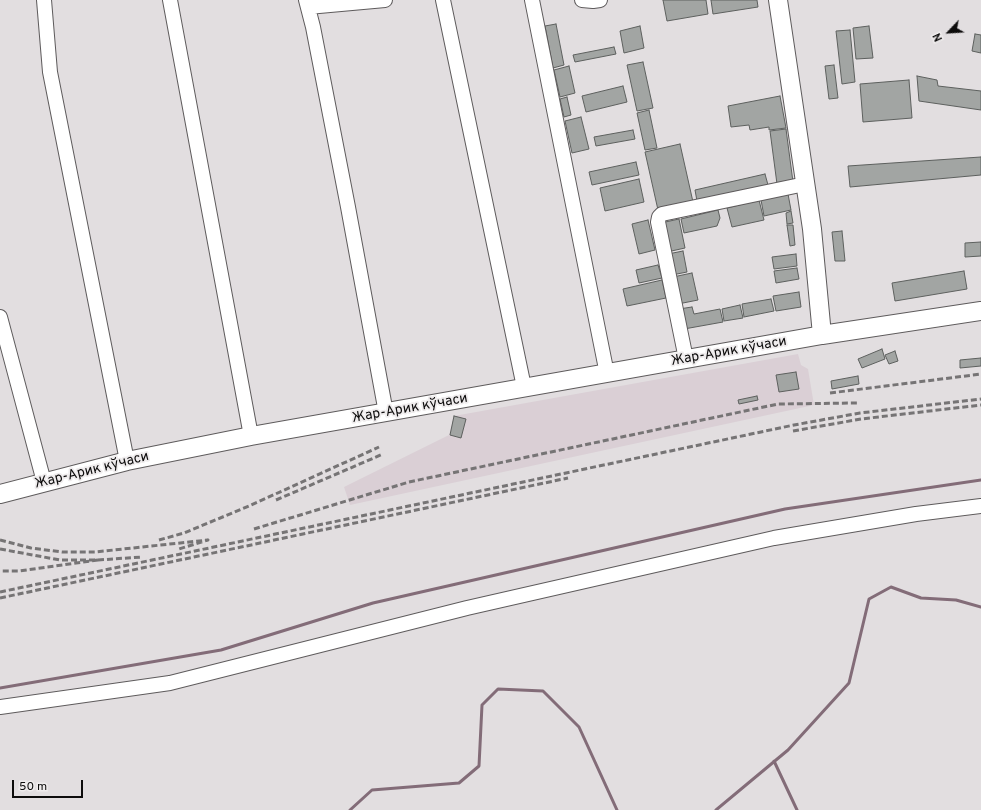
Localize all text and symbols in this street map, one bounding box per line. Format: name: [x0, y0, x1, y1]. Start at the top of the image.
north arrow: [929, 12, 969, 52]
text: N: [930, 31, 946, 44]
street label: Жар-Арик кўчаси: [670, 334, 788, 370]
street label: Жар-Арик кўчаси: [351, 391, 469, 427]
street label: Жар-Арик кўчаси: [33, 449, 151, 493]
scale bar: [14, 772, 85, 798]
text: 50 m: [19, 779, 47, 795]

